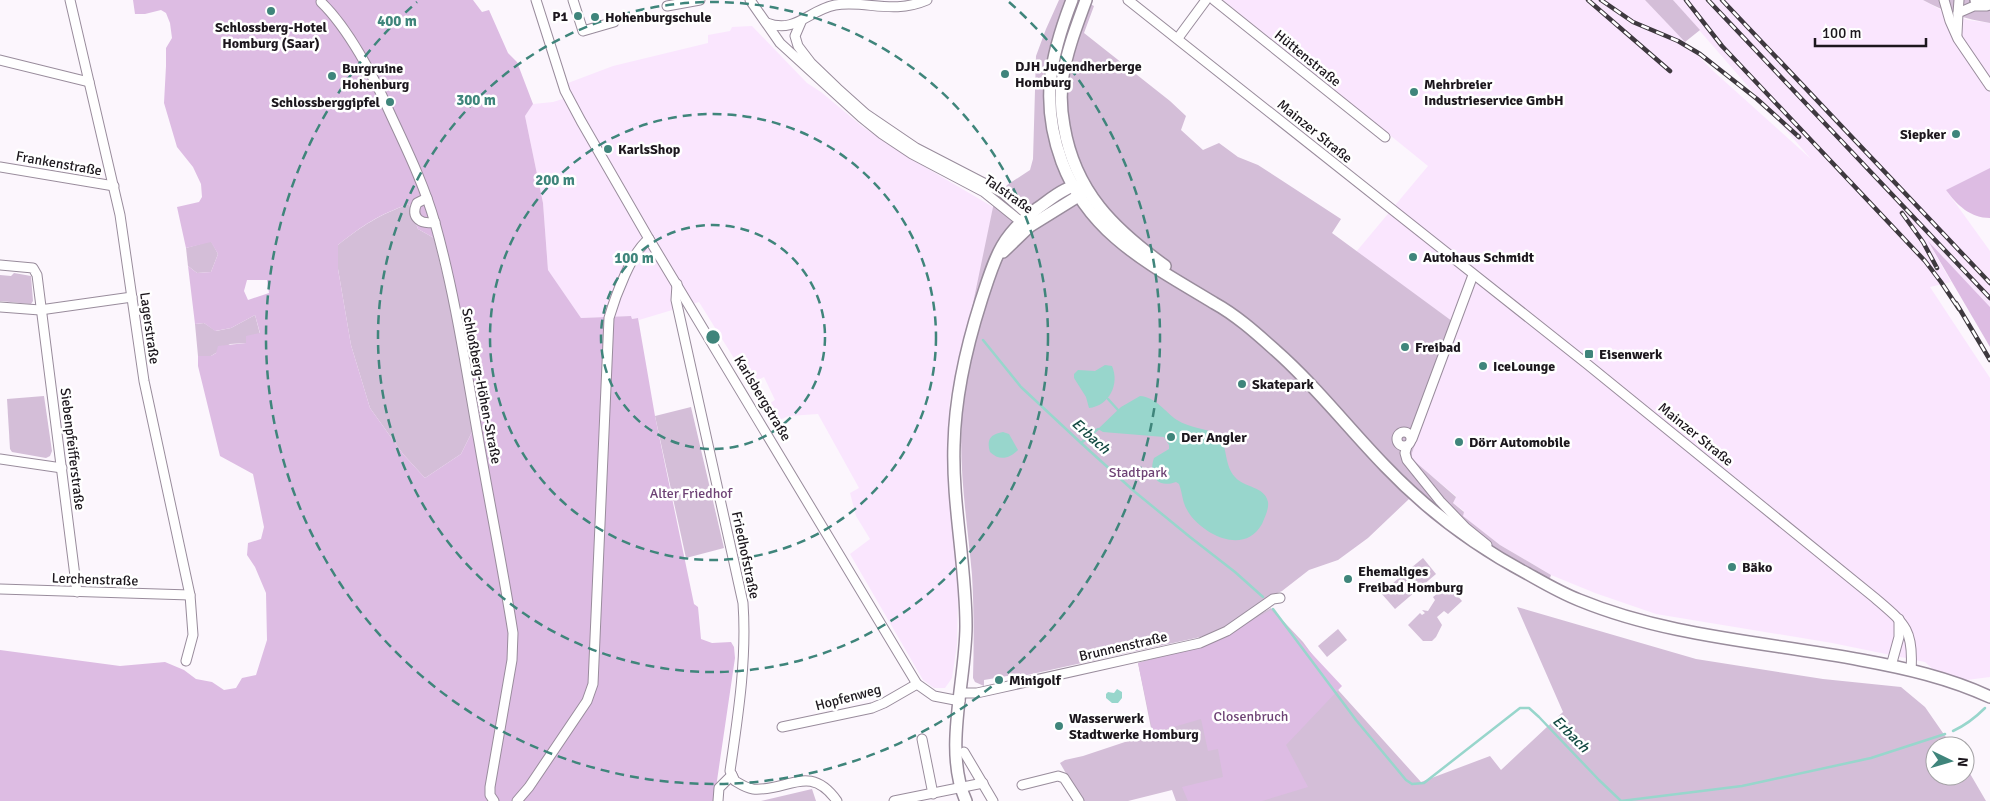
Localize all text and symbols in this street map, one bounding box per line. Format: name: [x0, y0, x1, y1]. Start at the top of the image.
marker: Schlossberg-Hotel Homburg (Saar): [265, 5, 277, 17]
place label: P1: [552, 8, 568, 25]
place label: Hohenburgschule: [605, 9, 712, 26]
marker: P1: [572, 10, 584, 22]
marker: Hohenburgschule: [589, 11, 601, 23]
text: 400 m: [377, 12, 417, 30]
scale bar: [1815, 15, 1926, 47]
place label: Schlossberg-Hotel Homburg (Saar): [215, 19, 328, 52]
text: 100 m: [1822, 24, 1862, 42]
street label: Hüttenstraße: [1271, 26, 1344, 90]
place label: DJH Jugendherberge Homburg: [1015, 58, 1142, 91]
place label: Burgruine Hohenburg: [342, 60, 410, 93]
marker: DJH Jugendherberge Homburg: [999, 68, 1011, 80]
marker: Burgruine Hohenburg: [326, 70, 338, 82]
place label: Mehrbreier Industrieservice GmbH: [1424, 76, 1564, 109]
marker: Mehrbreier Industrieservice GmbH: [1408, 86, 1420, 98]
text: 300 m: [456, 91, 496, 109]
place label: Schlossberggipfel: [271, 94, 381, 111]
marker: Schlossberggipfel: [384, 96, 396, 108]
street label: Mainzer Straße: [1274, 96, 1356, 167]
place label: Siepker: [1900, 126, 1946, 143]
marker: Siepker: [1950, 128, 1962, 140]
place label: KarlsShop: [618, 141, 681, 158]
marker: KarlsShop: [602, 143, 614, 155]
street label: Frankenstraße: [15, 148, 103, 179]
text: 200 m: [535, 171, 575, 189]
street label: Talstraße: [981, 171, 1037, 217]
text: 100 m: [614, 249, 654, 267]
place label: Autohaus Schmidt: [1423, 249, 1535, 266]
marker: Autohaus Schmidt: [1407, 251, 1419, 263]
street label: Lagerstraße: [136, 291, 163, 365]
street label: Schloßberg-Höhen-Straße: [458, 307, 505, 465]
centre of rings: [704, 328, 722, 346]
place label: Freibad: [1415, 339, 1461, 356]
marker: Freibad: [1399, 341, 1411, 353]
place label: Eisenwerk: [1599, 346, 1663, 363]
marker: Eisenwerk: [1583, 348, 1595, 360]
street label: Karlsbergstraße: [730, 352, 795, 444]
place label: IceLounge: [1493, 358, 1555, 375]
marker: IceLounge: [1477, 360, 1489, 372]
place label: Skatepark: [1252, 376, 1315, 393]
marker: Skatepark: [1236, 378, 1248, 390]
street label: Siebenpfeifferstraße: [57, 387, 88, 511]
street label: Mainzer Straße: [1655, 399, 1737, 470]
water label: Erbach: [1068, 414, 1114, 458]
place label: Der Angler: [1181, 429, 1247, 446]
marker: Der Angler: [1165, 431, 1177, 443]
place label: Dörr Automobile: [1469, 434, 1570, 451]
marker: Dörr Automobile: [1453, 436, 1465, 448]
park label: Stadtpark: [1109, 464, 1167, 481]
park label: Alter Friedhof: [650, 485, 734, 502]
street label: Friedhofstraße: [728, 510, 763, 600]
place label: Bäko: [1742, 559, 1772, 576]
marker: Bäko: [1726, 561, 1738, 573]
place label: Ehemaliges Freibad Homburg: [1358, 563, 1464, 596]
street label: Lerchenstraße: [51, 569, 139, 590]
marker: Ehemaliges Freibad Homburg: [1342, 573, 1354, 585]
street label: Brunnenstraße: [1077, 628, 1169, 665]
place label: Minigolf: [1009, 672, 1062, 689]
marker: Minigolf: [993, 674, 1005, 686]
street label: Hopfenweg: [813, 681, 883, 714]
park label: Closenbruch: [1214, 708, 1288, 725]
place label: Wasserwerk Stadtwerke Homburg: [1069, 710, 1199, 743]
water label: Erbach: [1549, 712, 1594, 757]
marker: Wasserwerk Stadtwerke Homburg: [1053, 720, 1065, 732]
north arrow: [1925, 736, 1975, 786]
text: N: [1954, 756, 1971, 768]

